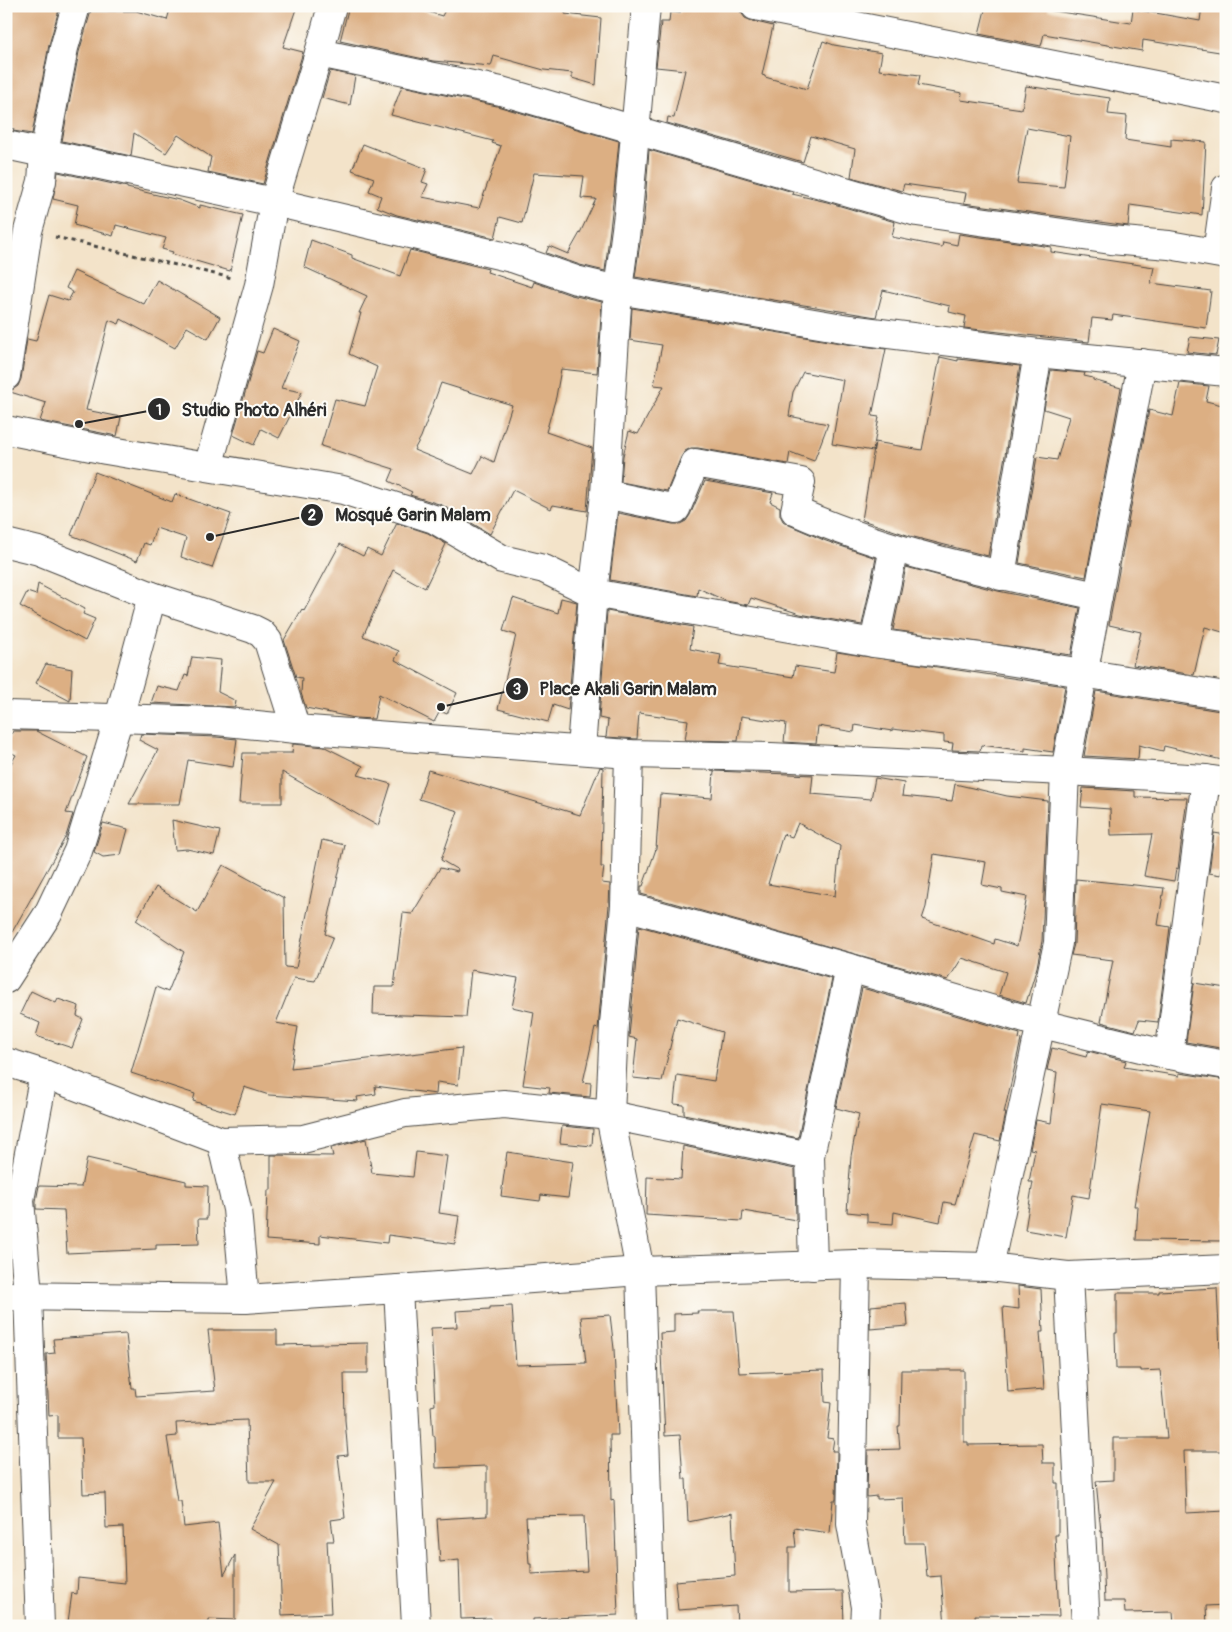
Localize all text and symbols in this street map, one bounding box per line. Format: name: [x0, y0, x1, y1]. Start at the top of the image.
callout: Studio Photo Alhéri: [147, 393, 337, 426]
text: Studio Photo Alhéri: [182, 399, 326, 422]
text: 1: [156, 401, 162, 420]
callout: Mosqué Garin Malam: [300, 499, 500, 532]
text: Mosqué Garin Malam: [335, 504, 491, 527]
text: 2: [308, 506, 316, 525]
callout: Place Akali Garin Malam: [504, 672, 726, 705]
text: Place Akali Garin Malam: [539, 678, 717, 701]
text: 3: [513, 680, 521, 699]

